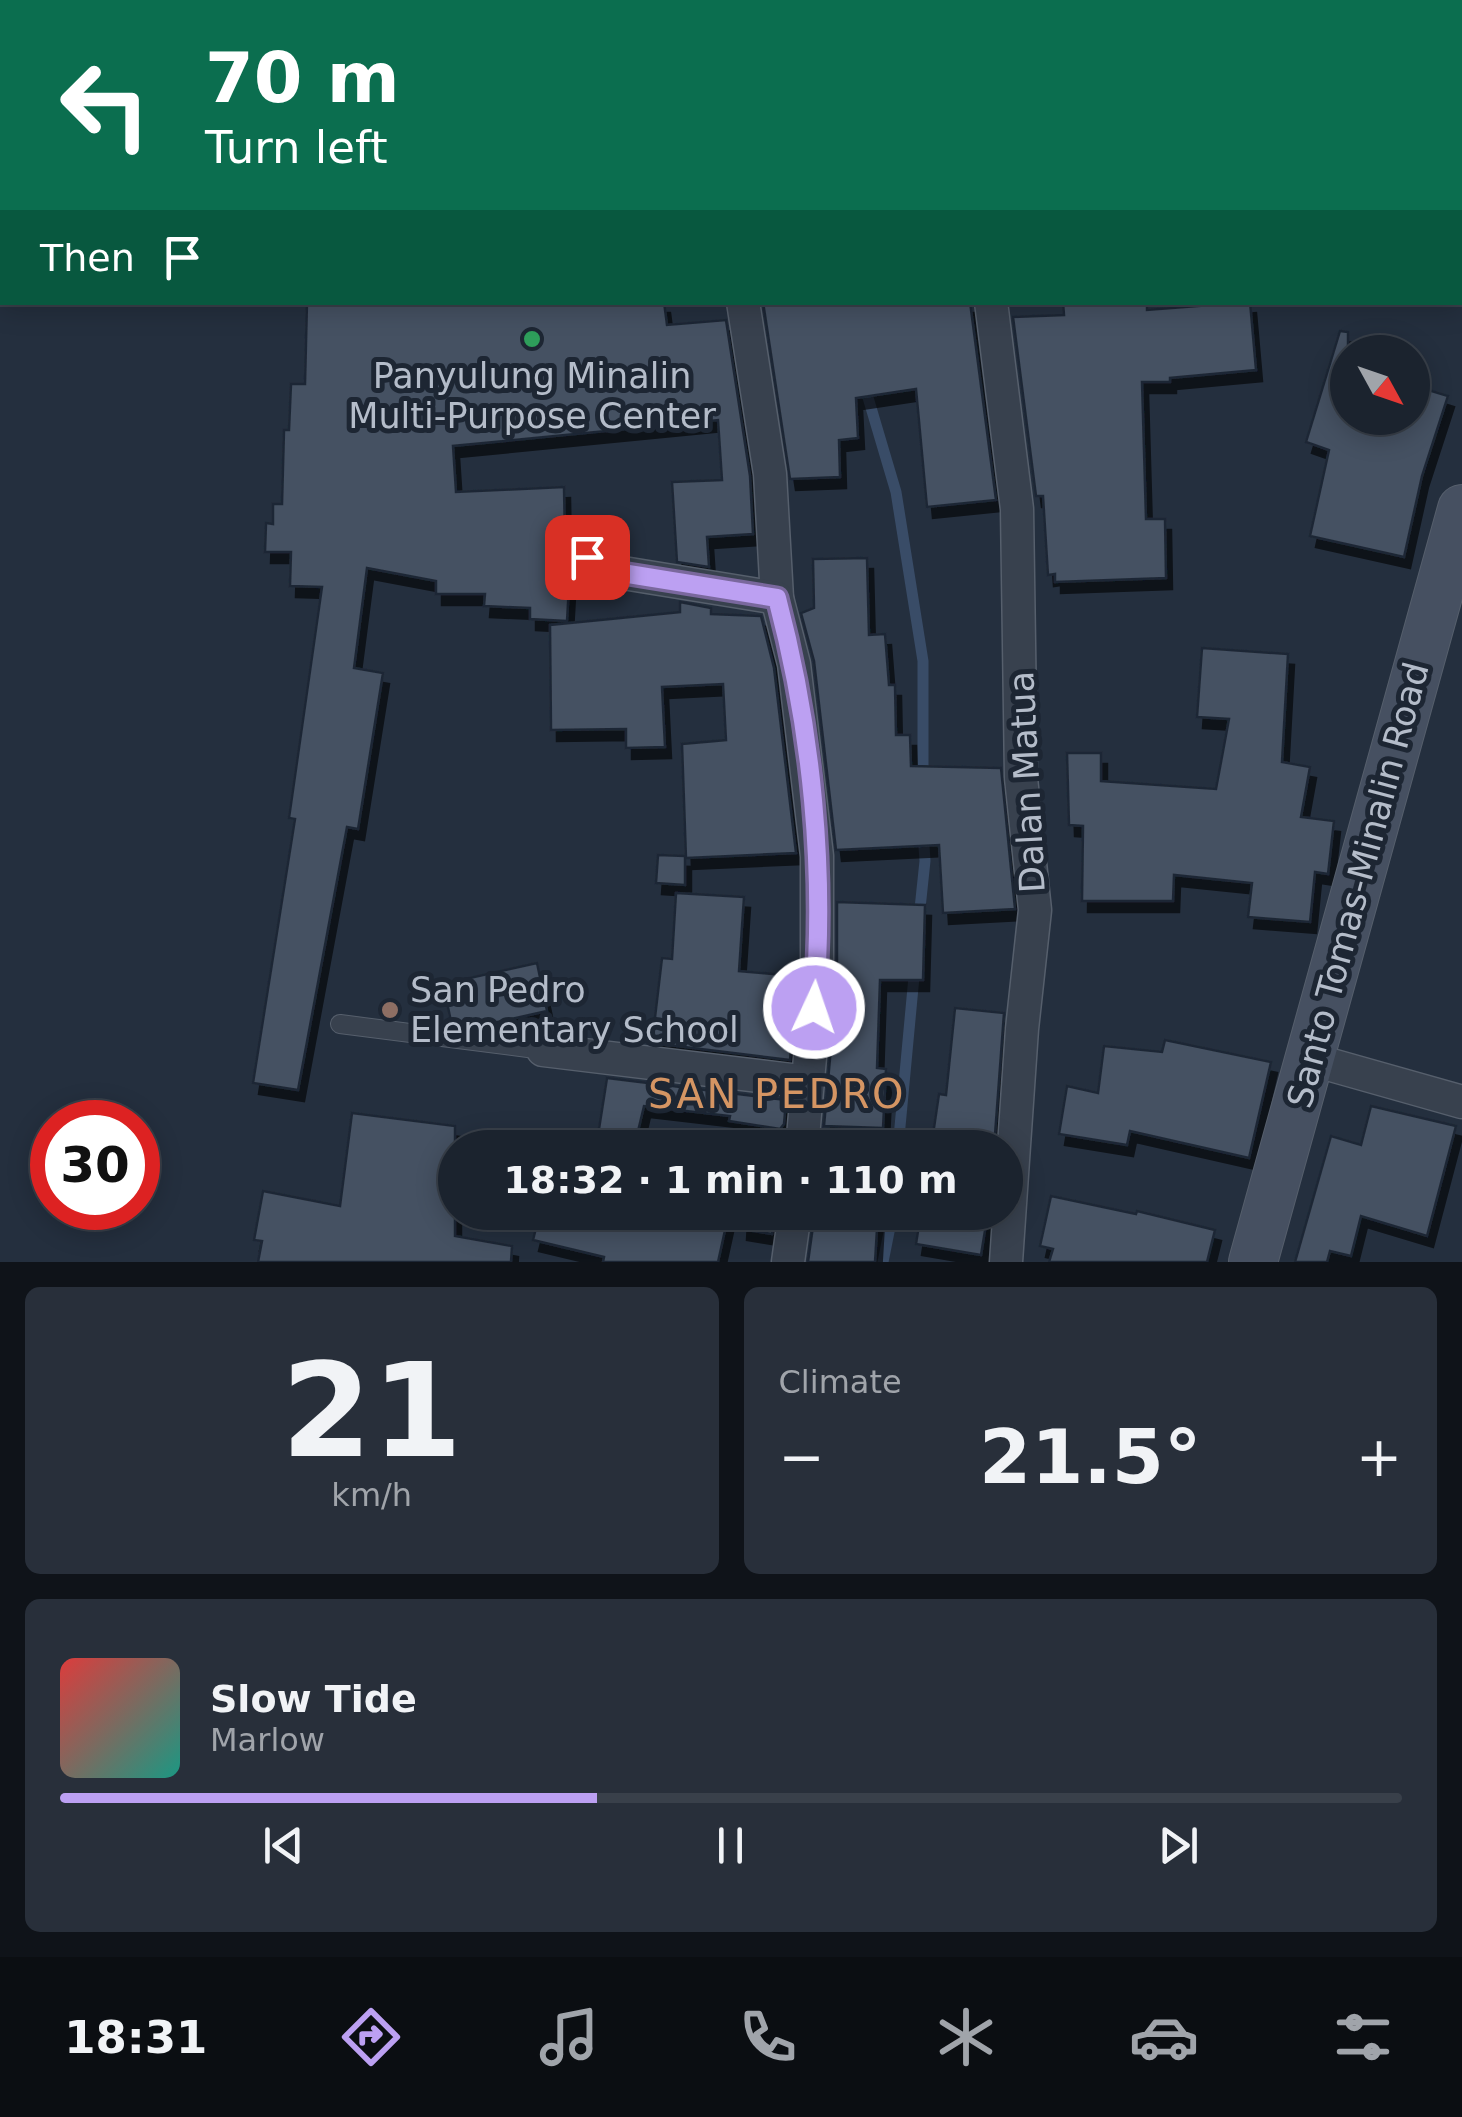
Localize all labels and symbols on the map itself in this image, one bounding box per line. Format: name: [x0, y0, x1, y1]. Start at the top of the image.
marker: Panyulung Minalin Multi-Purpose Center: [521, 328, 543, 350]
north arrow: [1330, 335, 1430, 435]
place label: Panyulung Minalin Multi-Purpose Center: [348, 356, 716, 436]
pin: [545, 515, 630, 600]
street label: Santo Tomas-Minalin Road: [1279, 658, 1437, 1112]
street label: Dalan Matua: [1001, 670, 1053, 894]
position arrow: [762, 956, 866, 1060]
place label: San Pedro Elementary School: [410, 970, 739, 1050]
marker: San Pedro Elementary School: [379, 999, 401, 1021]
district label: SAN PEDRO: [648, 1071, 906, 1117]
speed limit sign: 30: [30, 1100, 160, 1230]

